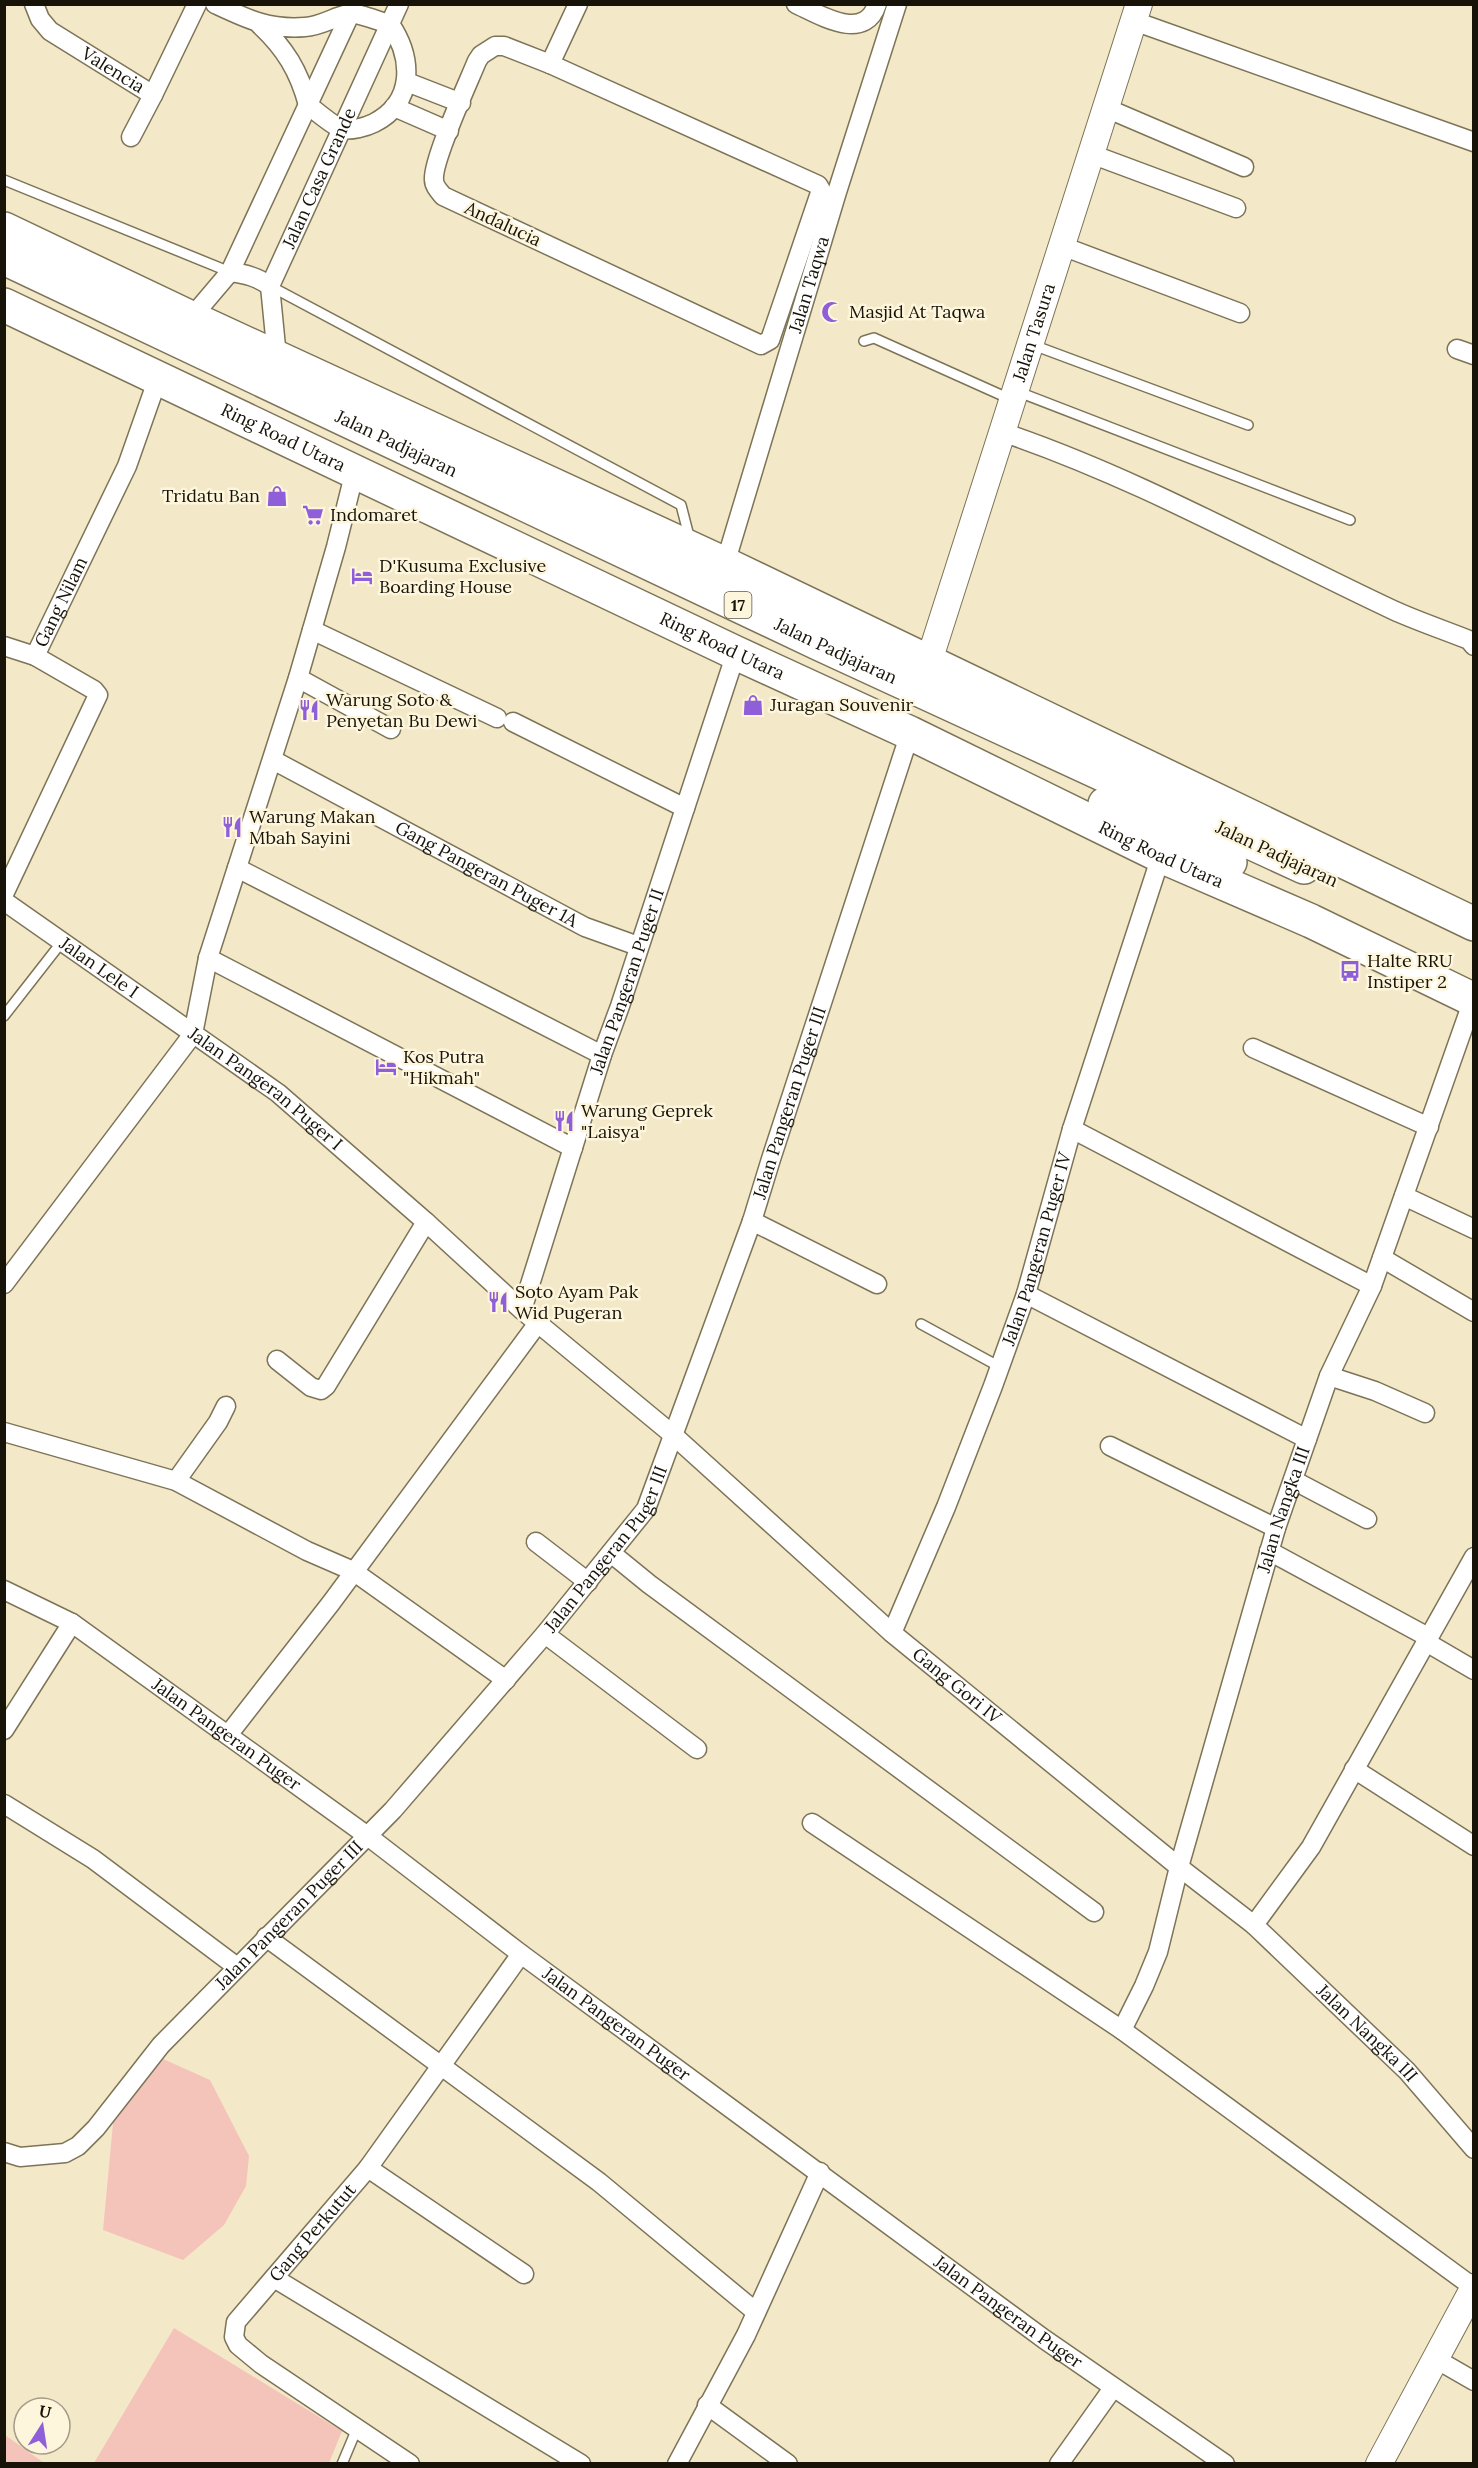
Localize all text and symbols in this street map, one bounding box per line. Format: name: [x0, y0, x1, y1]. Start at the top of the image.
street label: Valencia: [77, 41, 149, 98]
street label: Jalan Casa Grande: [276, 104, 361, 253]
street label: Andalucia: [460, 195, 545, 251]
street label: Jalan Taqwa: [783, 233, 834, 336]
street label: Jalan Tasura: [1007, 280, 1060, 385]
mosque icon: Masjid At Taqwa: [820, 300, 844, 324]
place label: Masjid At Taqwa: [849, 300, 985, 323]
street label: Ring Road Utara: [217, 398, 349, 477]
street label: Jalan Padjajaran: [331, 404, 461, 482]
place label: Tridatu Ban: [162, 484, 260, 507]
shop icon: Tridatu Ban: [265, 484, 289, 508]
supermarket icon: Indomaret: [301, 503, 325, 527]
place label: Indomaret: [330, 503, 418, 526]
street label: Gang Nilam: [29, 553, 92, 651]
place label: D'Kusuma Exclusive Boarding House: [379, 554, 546, 598]
hotel icon: D'Kusuma Exclusive Boarding House: [350, 564, 374, 588]
road number: 17: [724, 592, 752, 618]
street label: Ring Road Utara: [656, 606, 788, 685]
street label: Jalan Padjajaran: [770, 612, 901, 689]
place label: Warung Soto & Penyetan Bu Dewi: [326, 688, 477, 732]
shop icon: Juragan Souvenir: [741, 693, 765, 717]
place label: Juragan Souvenir: [769, 693, 913, 716]
restaurant icon: Warung Soto & Penyetan Bu Dewi: [297, 698, 321, 722]
place label: Warung Makan Mbah Sayini: [249, 805, 375, 849]
restaurant icon: Warung Makan Mbah Sayini: [220, 815, 244, 839]
street label: Ring Road Utara: [1095, 815, 1227, 893]
street label: Jalan Padjajaran: [1212, 815, 1342, 892]
street label: Gang Pangeran Puger 1A: [391, 816, 583, 932]
street label: Jalan Pangeran Puger II: [584, 885, 669, 1078]
street label: Jalan Lele I: [55, 931, 143, 1003]
place label: Halte RRU Instiper 2: [1367, 949, 1453, 993]
bus stop icon: Halte RRU Instiper 2: [1338, 959, 1362, 983]
street label: Jalan Pangeran Puger III: [747, 1004, 831, 1203]
street label: Jalan Pangeran Puger I: [183, 1021, 348, 1155]
place label: Kos Putra "Hikmah": [403, 1045, 484, 1089]
hotel icon: Kos Putra "Hikmah": [374, 1055, 398, 1079]
place label: Warung Geprek "Laisya": [581, 1099, 713, 1143]
restaurant icon: Warung Geprek "Laisya": [552, 1109, 576, 1133]
street label: Jalan Pangeran Puger IV: [996, 1148, 1076, 1349]
place label: Soto Ayam Pak Wid Pugeran: [515, 1280, 639, 1324]
restaurant icon: Soto Ayam Pak Wid Pugeran: [486, 1290, 510, 1314]
street label: Jalan Nangka III: [1252, 1443, 1315, 1576]
street label: Jalan Pangeran Puger III: [538, 1462, 672, 1638]
street label: Gang Gori IV: [908, 1642, 1007, 1729]
street label: Jalan Pangeran Puger: [147, 1672, 306, 1795]
street label: Jalan Pangeran Puger III: [209, 1835, 368, 1995]
street label: Jalan Pangeran Puger: [537, 1961, 695, 2086]
street label: Jalan Nangka III: [1311, 1978, 1423, 2086]
street label: Gang Perkutut: [264, 2179, 361, 2286]
street label: Jalan Pangeran Puger: [929, 2249, 1087, 2373]
north arrow: [12, 2396, 72, 2456]
text: U: [37, 2400, 53, 2422]

